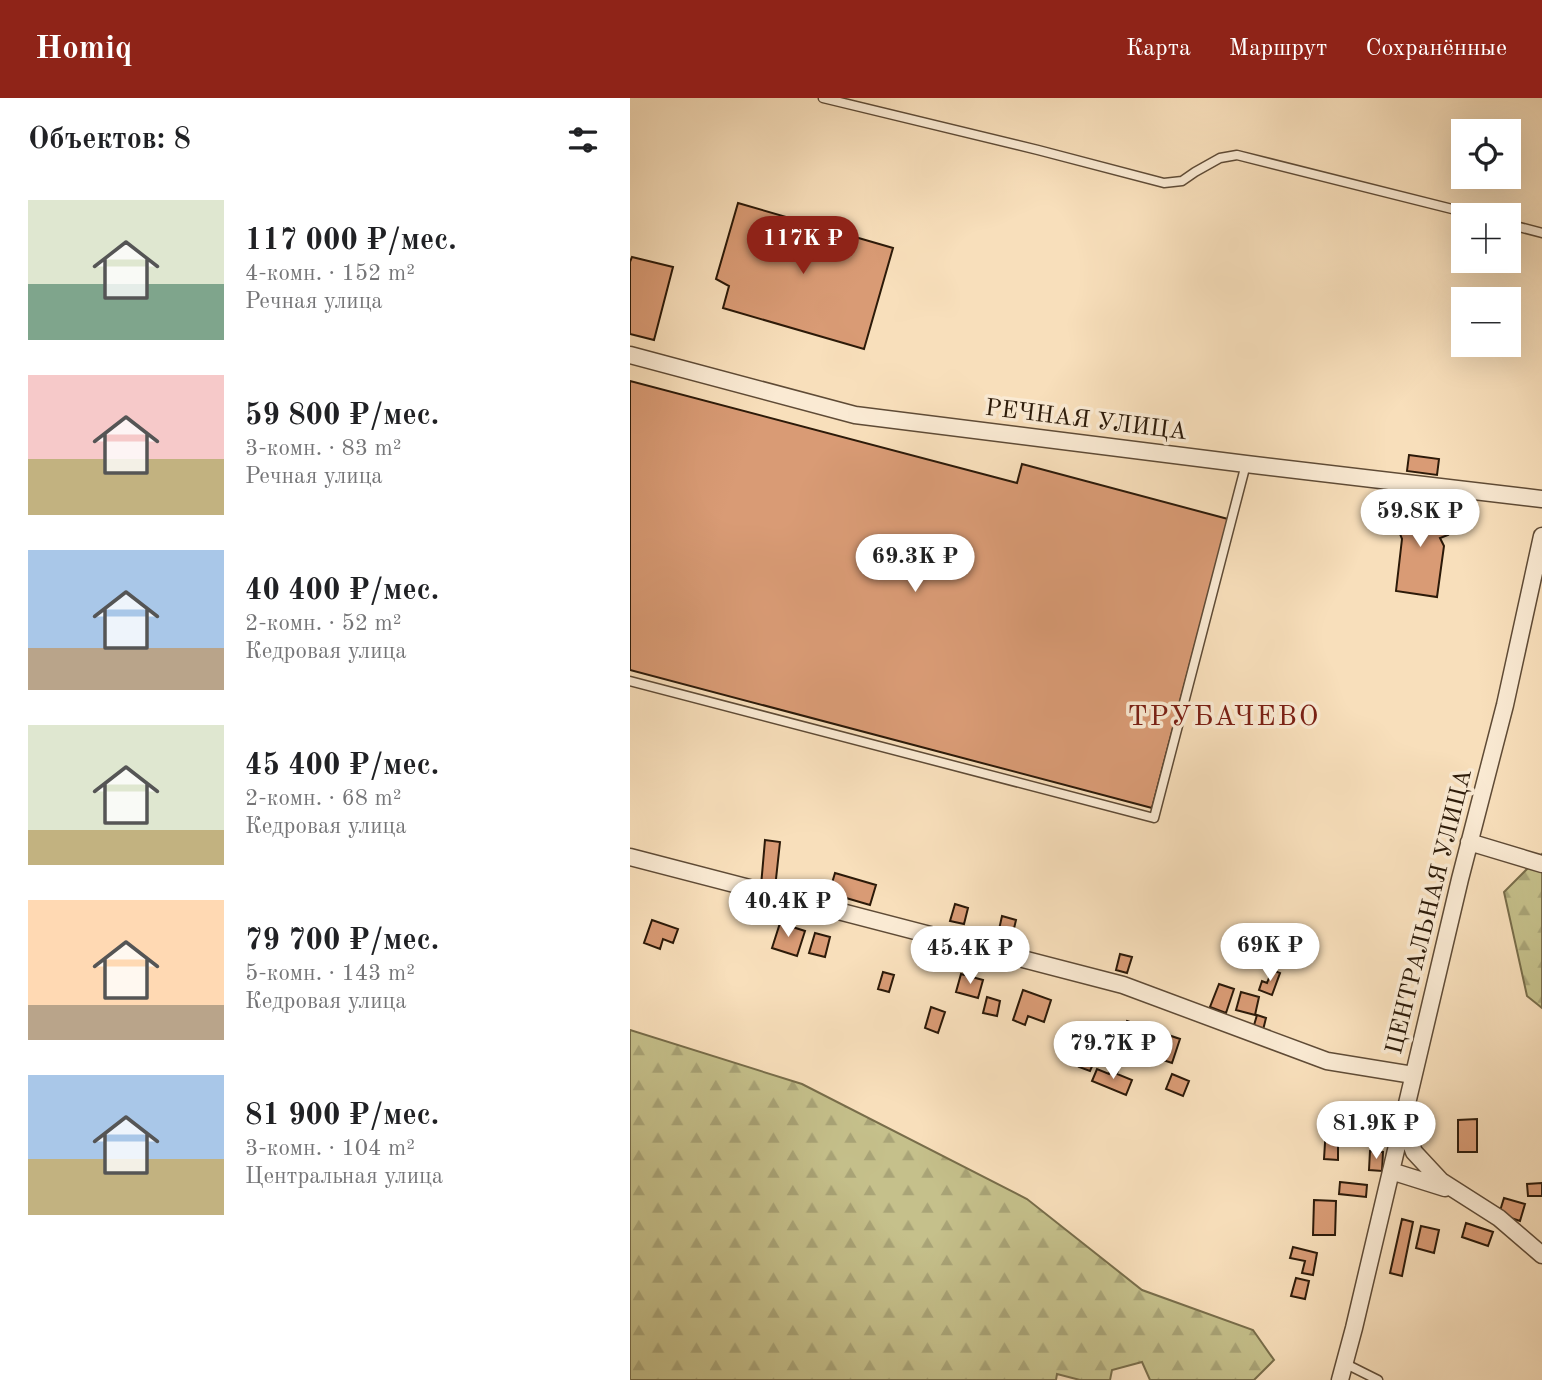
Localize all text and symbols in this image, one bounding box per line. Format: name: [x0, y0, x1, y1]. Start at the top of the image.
text: Homiq: [35, 33, 132, 66]
text: Карта: [1126, 37, 1191, 61]
text: Маршрут: [1229, 37, 1327, 61]
text: Сохранённые: [1365, 37, 1507, 61]
map controls: [1451, 119, 1521, 357]
button: locate: [1451, 119, 1521, 189]
icon: filters: [564, 121, 602, 159]
text: Объектов: 8: [28, 125, 191, 155]
button: +: [1451, 203, 1521, 273]
pin: 117K ₽: [746, 216, 860, 276]
text: 117 000 ₽/мес.: [245, 226, 457, 256]
text: 117K ₽: [763, 227, 843, 250]
icon: home: [84, 228, 168, 312]
text: 4-комн. · 152 m²: [245, 262, 415, 285]
button: −: [1451, 287, 1521, 357]
text: Речная улица: [245, 290, 383, 313]
street label: РЕЧНАЯ УЛИЦА: [984, 397, 1188, 445]
text: 59 800 ₽/мес.: [245, 401, 439, 431]
icon: home: [84, 403, 168, 487]
text: 3-комн. · 83 m²: [245, 437, 402, 460]
text: Речная улица: [245, 465, 383, 488]
pin: 59.8K ₽: [1355, 490, 1485, 549]
text: 59.8K ₽: [1377, 500, 1463, 523]
pin: 69.3K ₽: [850, 534, 980, 594]
text: 69.3K ₽: [872, 545, 958, 568]
text: 40 400 ₽/мес.: [245, 576, 439, 606]
icon: home: [84, 578, 168, 662]
text: 2-комн. · 52 m²: [245, 612, 402, 635]
text: Кедровая улица: [245, 640, 407, 663]
district label: ТРУБАЧЕВО: [1128, 704, 1320, 732]
text: 45 400 ₽/мес.: [245, 751, 439, 781]
icon: home: [84, 753, 168, 837]
street label: ЦЕНТРАЛЬНАЯ УЛИЦА: [1383, 767, 1477, 1057]
text: 2-комн. · 68 m²: [245, 787, 402, 810]
text: Кедровая улица: [245, 815, 407, 838]
pin: 40.4K ₽: [723, 880, 853, 939]
text: 40.4K ₽: [745, 890, 831, 913]
pin: 69K ₽: [1221, 924, 1319, 983]
text: 79 700 ₽/мес.: [245, 926, 439, 956]
pin: 45.4K ₽: [905, 926, 1035, 986]
icon: home: [84, 928, 168, 1012]
text: 69K ₽: [1237, 934, 1303, 957]
text: 45.4K ₽: [927, 937, 1013, 960]
text: 5-комн. · 143 m²: [245, 962, 415, 985]
text: Кедровая улица: [245, 990, 407, 1013]
pin: 79.7K ₽: [1048, 1021, 1178, 1081]
text: 79.7K ₽: [1070, 1032, 1156, 1055]
text: 81 900 ₽/мес.: [245, 1101, 439, 1131]
pin: 81.9K ₽: [1311, 1102, 1441, 1161]
icon: home: [84, 1103, 168, 1187]
text: 81.9K ₽: [1333, 1112, 1419, 1135]
text: 3-комн. · 104 m²: [245, 1137, 415, 1160]
text: Центральная улица: [245, 1165, 443, 1188]

